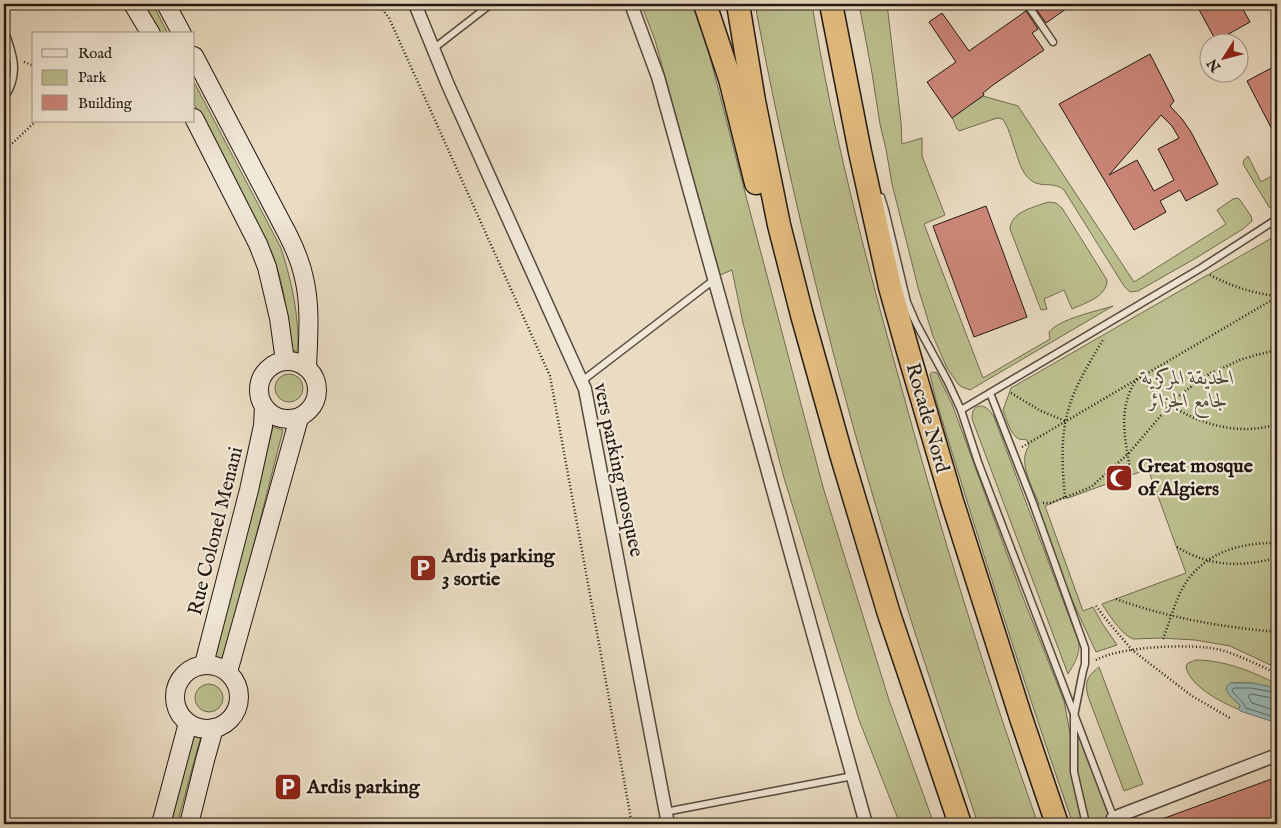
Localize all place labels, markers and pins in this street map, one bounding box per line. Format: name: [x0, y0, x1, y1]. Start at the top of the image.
place label: Great mosque of Algiers: [1138, 454, 1254, 502]
mosque icon: Great mosque of Algiers: [1104, 463, 1134, 493]
place label: Ardis parking 3 sortie: [441, 544, 556, 592]
parking icon: Ardis parking 3 sortie: [408, 553, 438, 583]
parking icon: Ardis parking: [273, 772, 303, 802]
place label: Ardis parking: [306, 775, 421, 800]

